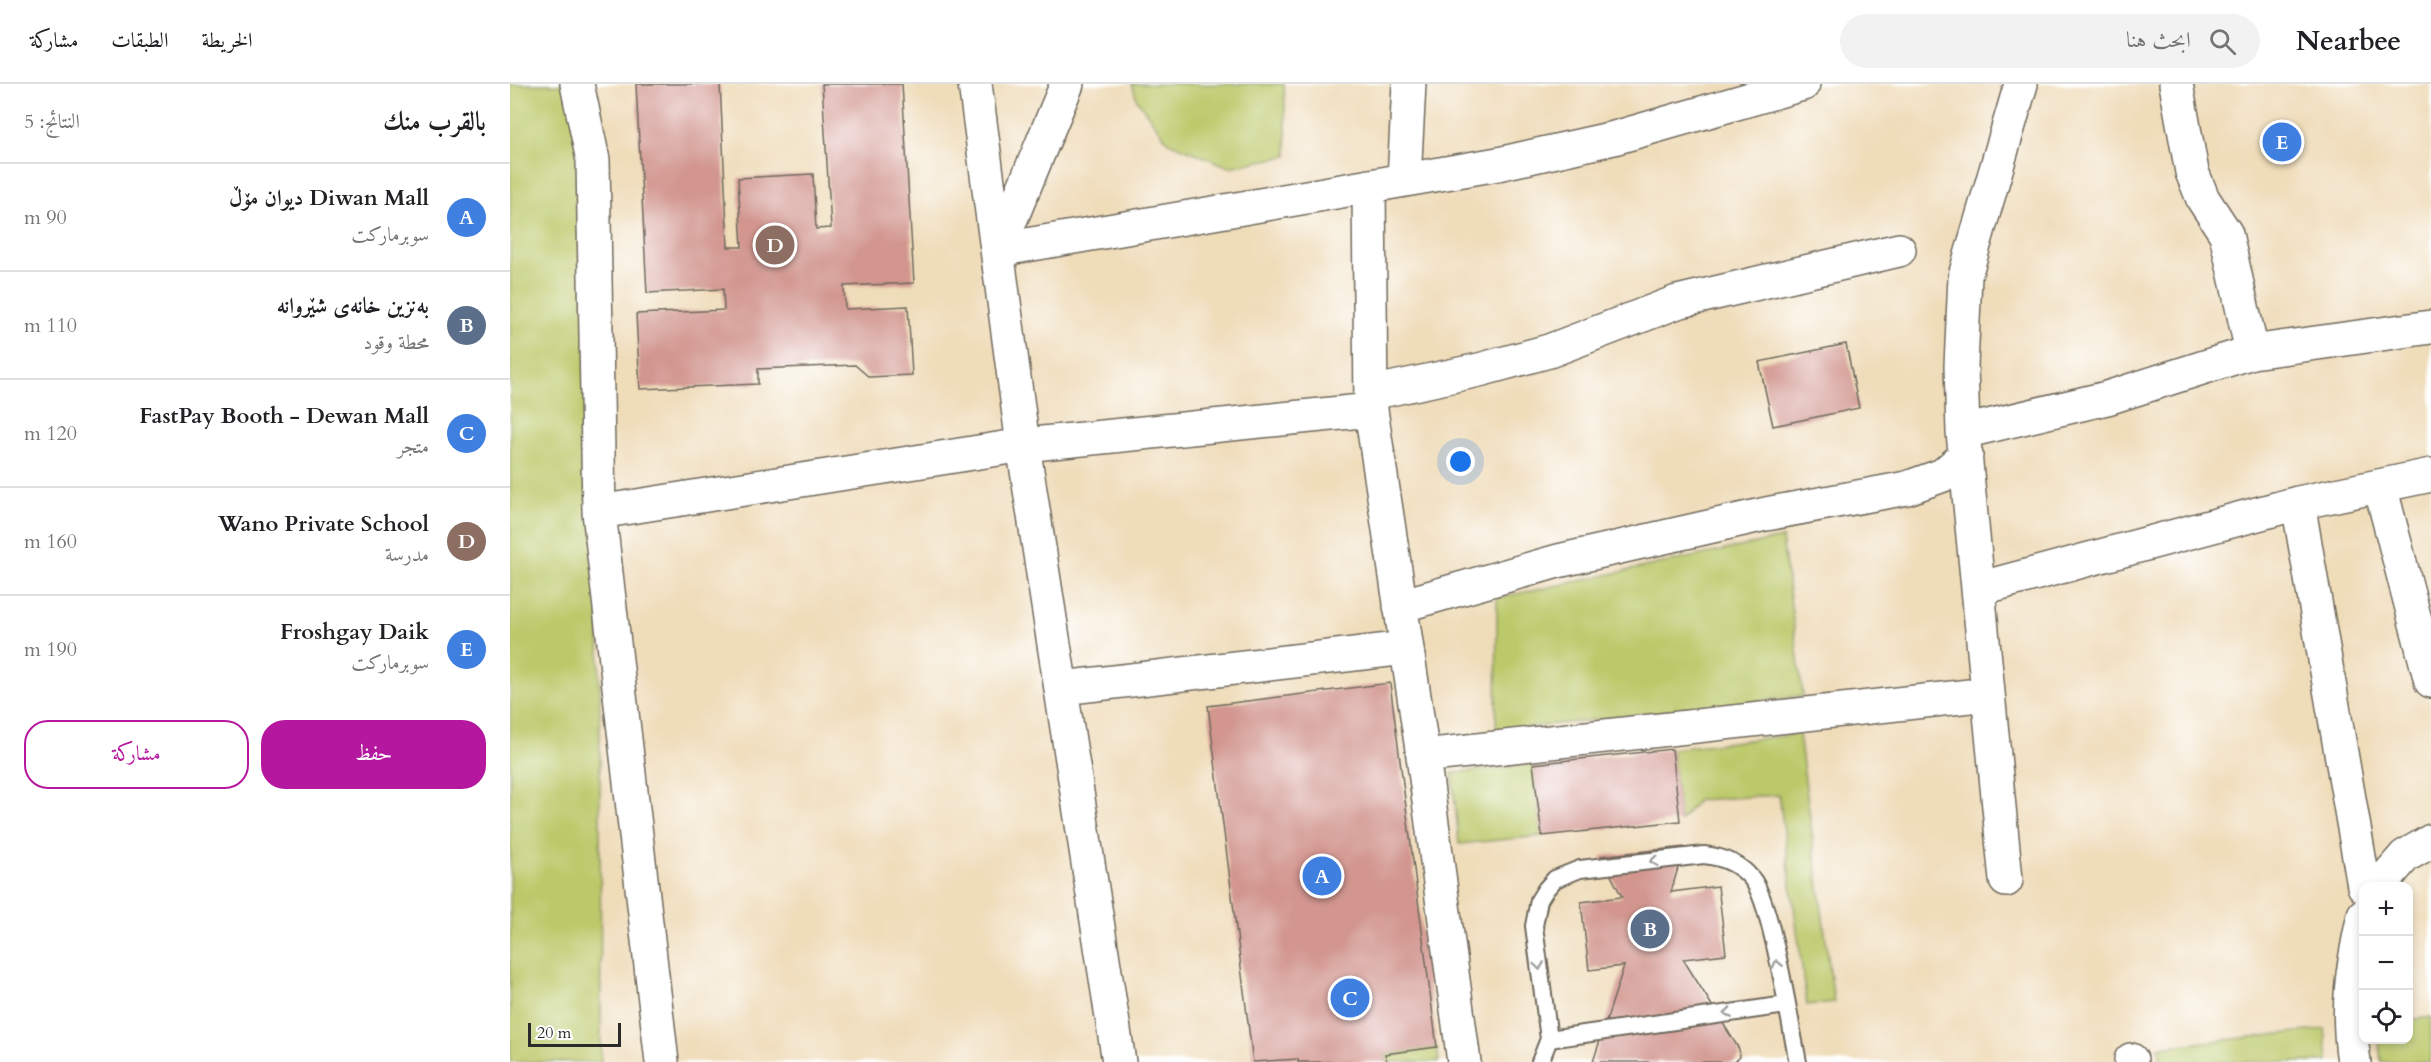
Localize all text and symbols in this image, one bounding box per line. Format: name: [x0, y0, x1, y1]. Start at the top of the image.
search box: [1840, 14, 2260, 68]
text: Nearbee: [2296, 22, 2401, 60]
text: ابحث هنا: [2126, 25, 2191, 55]
icon: search: [2206, 25, 2239, 58]
text: مشاركة: [30, 26, 78, 55]
text: الطبقات: [111, 26, 168, 55]
text: الخريطة: [201, 26, 253, 55]
text: بالقرب منك: [383, 104, 486, 139]
text: النتائج: 5: [24, 108, 80, 135]
pin: E: [2262, 120, 2302, 164]
text: Diwan Mall دیوان مۆڵ: [229, 183, 429, 213]
text: 90 m: [24, 204, 67, 231]
text: A: [459, 204, 474, 231]
text: سوبرماركت: [351, 221, 429, 248]
pin: D: [756, 222, 794, 268]
text: بەنزین خانەی شێروانە: [277, 291, 429, 321]
text: 110 m: [24, 312, 77, 339]
text: B: [459, 312, 474, 339]
text: محطة وقود: [363, 329, 429, 356]
text: FastPay Booth - Dewan Mall: [139, 401, 429, 431]
text: 120 m: [24, 420, 77, 447]
text: C: [459, 420, 474, 447]
text: متجر: [397, 433, 429, 460]
your location: [1446, 447, 1475, 476]
text: Wano Private School: [218, 509, 429, 539]
text: 160 m: [24, 528, 77, 555]
text: D: [458, 528, 475, 555]
text: مدرسة: [385, 541, 429, 568]
text: Froshgay Daik: [280, 617, 429, 647]
text: 190 m: [24, 636, 77, 663]
text: E: [460, 636, 473, 663]
text: سوبرماركت: [351, 649, 429, 676]
button: مشاركة: [24, 720, 249, 789]
button: حفظ: [261, 720, 486, 789]
pin: A: [1302, 854, 1342, 898]
one-way arrow: [1649, 854, 1658, 867]
map controls: [2359, 882, 2413, 1044]
button: +: [2359, 882, 2413, 936]
pin: B: [1630, 906, 1670, 952]
button: −: [2359, 936, 2413, 990]
one-way arrow: [1771, 959, 1784, 969]
one-way arrow: [1532, 962, 1545, 971]
pin: C: [1330, 976, 1370, 1020]
button: locate: [2359, 990, 2413, 1044]
one-way arrow: [1724, 1006, 1733, 1018]
scale bar: [528, 1020, 621, 1048]
text: 20 m: [537, 1022, 571, 1044]

